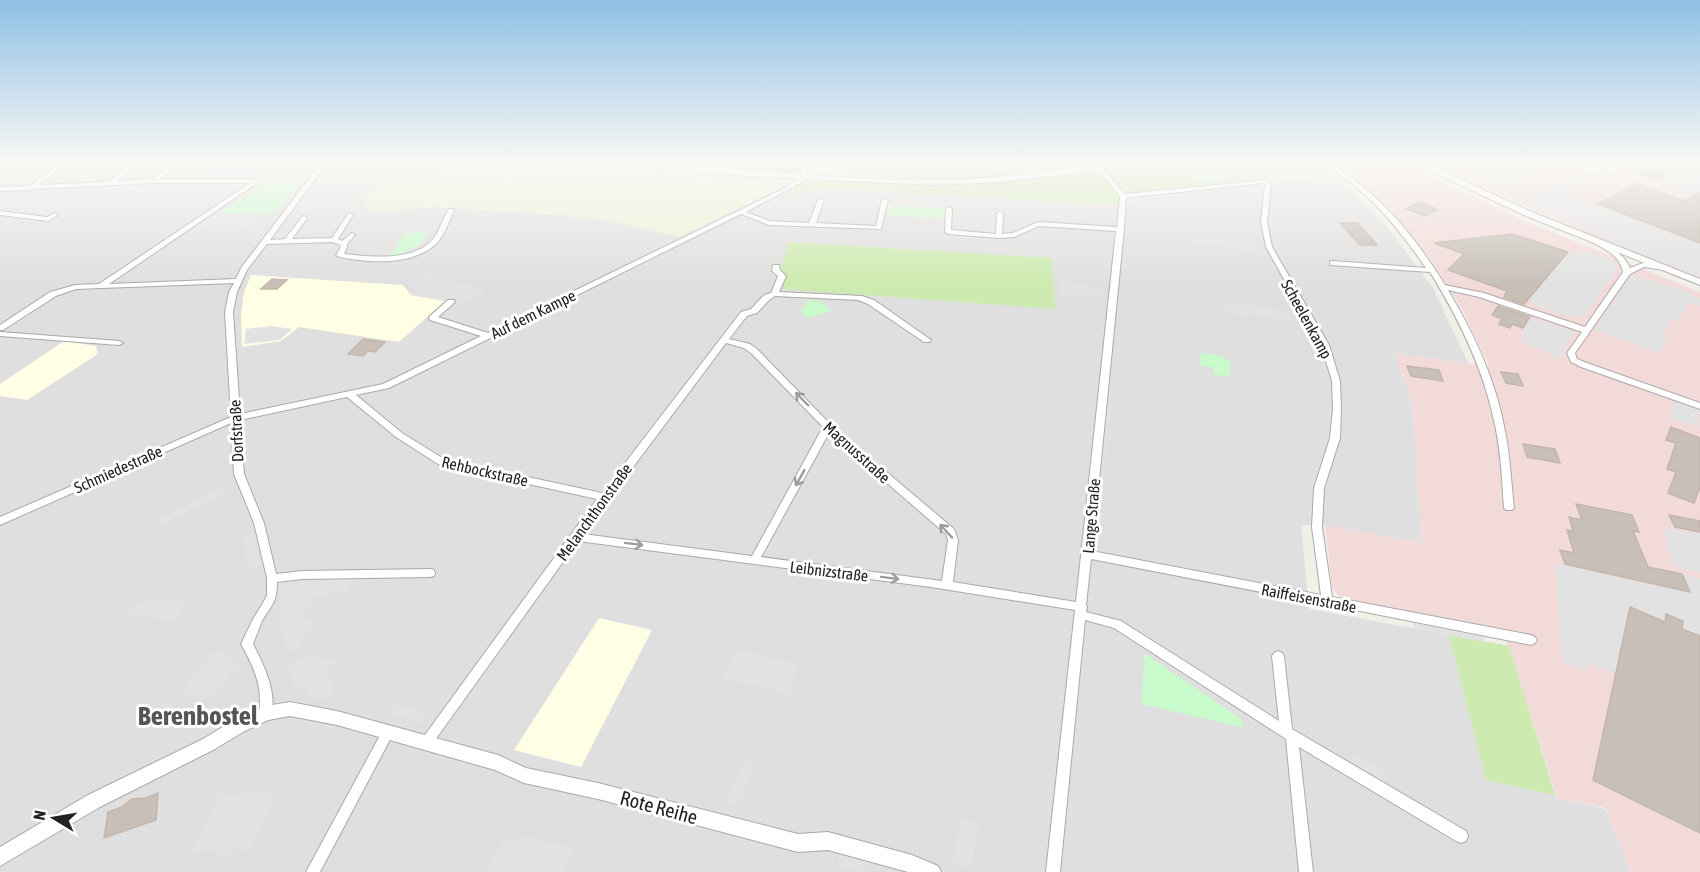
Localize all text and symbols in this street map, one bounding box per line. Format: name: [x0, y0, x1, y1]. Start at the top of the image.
street label: Scheelenkamp: [1277, 276, 1336, 362]
street label: Auf dem Kampe: [488, 286, 579, 343]
one-way arrow: [795, 392, 809, 407]
street label: Dorfstraße: [225, 399, 247, 463]
street label: Magnusstraße: [819, 418, 894, 487]
street label: Schmiedestraße: [71, 442, 165, 496]
street label: Rehbockstraße: [440, 452, 530, 490]
street label: Melanchthonstraße: [553, 460, 635, 564]
one-way arrow: [794, 469, 806, 486]
street label: Lange Straße: [1079, 478, 1104, 554]
one-way arrow: [939, 523, 953, 538]
one-way arrow: [623, 539, 643, 550]
street label: Leibnizstraße: [789, 557, 869, 585]
one-way arrow: [879, 573, 899, 584]
street label: Raiffeisenstraße: [1260, 580, 1358, 616]
district label: Berenbostel: [138, 700, 259, 731]
street label: Rote Reihe: [618, 786, 700, 828]
north arrow: [24, 788, 84, 848]
text: N: [30, 809, 49, 821]

